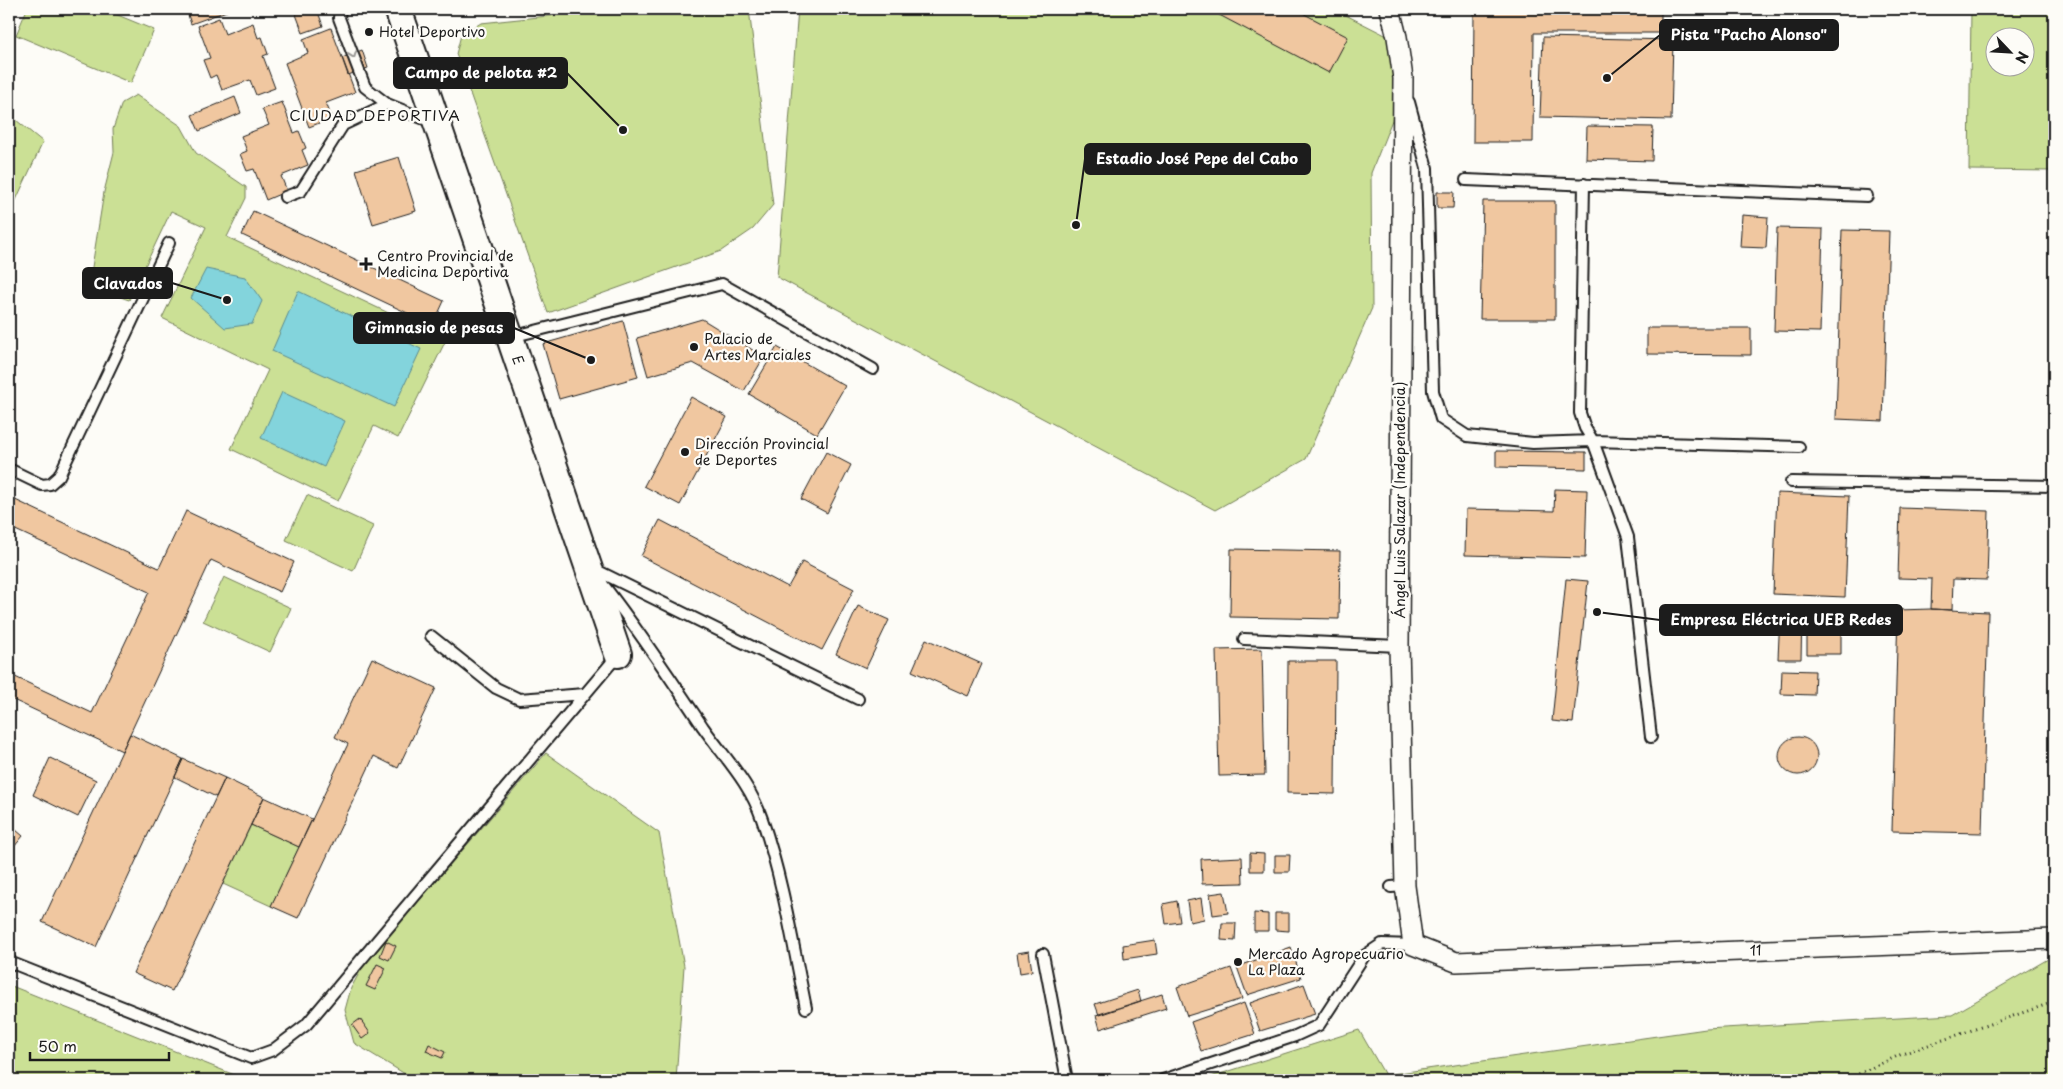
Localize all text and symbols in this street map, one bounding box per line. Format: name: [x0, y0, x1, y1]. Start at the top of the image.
callout: Pista "Pacho Alonso": [1660, 20, 1838, 50]
place label: Hotel Deportivo: [379, 21, 486, 42]
text: Pista "Pacho Alonso": [1671, 22, 1827, 45]
marker: Hotel Deportivo: [363, 26, 375, 38]
north arrow: [1986, 28, 2036, 78]
text: N: [2010, 48, 2034, 67]
one-way arrow: [347, 50, 357, 59]
callout: Campo de pelota #2: [394, 58, 567, 88]
text: Campo de pelota #2: [405, 60, 558, 83]
district label: CIUDAD DEPORTIVA: [289, 103, 461, 126]
callout: Estadio José Pepe del Cabo: [1085, 144, 1310, 174]
text: Estadio José Pepe del Cabo: [1096, 146, 1298, 169]
place label: Centro Provincial de Medicina Deportiva: [377, 245, 514, 282]
marker: Centro Provincial de Medicina Deportiva: [359, 257, 373, 271]
callout: Clavados: [83, 268, 172, 298]
text: Clavados: [94, 271, 162, 294]
callout: Gimnasio de pesas: [354, 313, 514, 343]
text: Gimnasio de pesas: [365, 315, 503, 338]
place label: Palacio de Artes Marciales: [704, 328, 811, 365]
marker: Palacio de Artes Marciales: [688, 341, 700, 353]
street label: E: [507, 352, 530, 368]
street label: Ángel Luis Salazar (Independencia): [1389, 381, 1410, 619]
place label: Dirección Provincial de Deportes: [695, 433, 829, 470]
marker: Dirección Provincial de Deportes: [679, 446, 691, 458]
callout: Empresa Eléctrica UEB Redes: [1660, 605, 1902, 635]
text: Empresa Eléctrica UEB Redes: [1671, 607, 1892, 630]
street label: 11: [1749, 939, 1762, 961]
place label: Mercado Agropecuario La Plaza: [1248, 943, 1404, 980]
marker: Mercado Agropecuario La Plaza: [1232, 956, 1244, 968]
scale bar: [30, 1029, 169, 1061]
text: 50 m: [38, 1034, 77, 1057]

